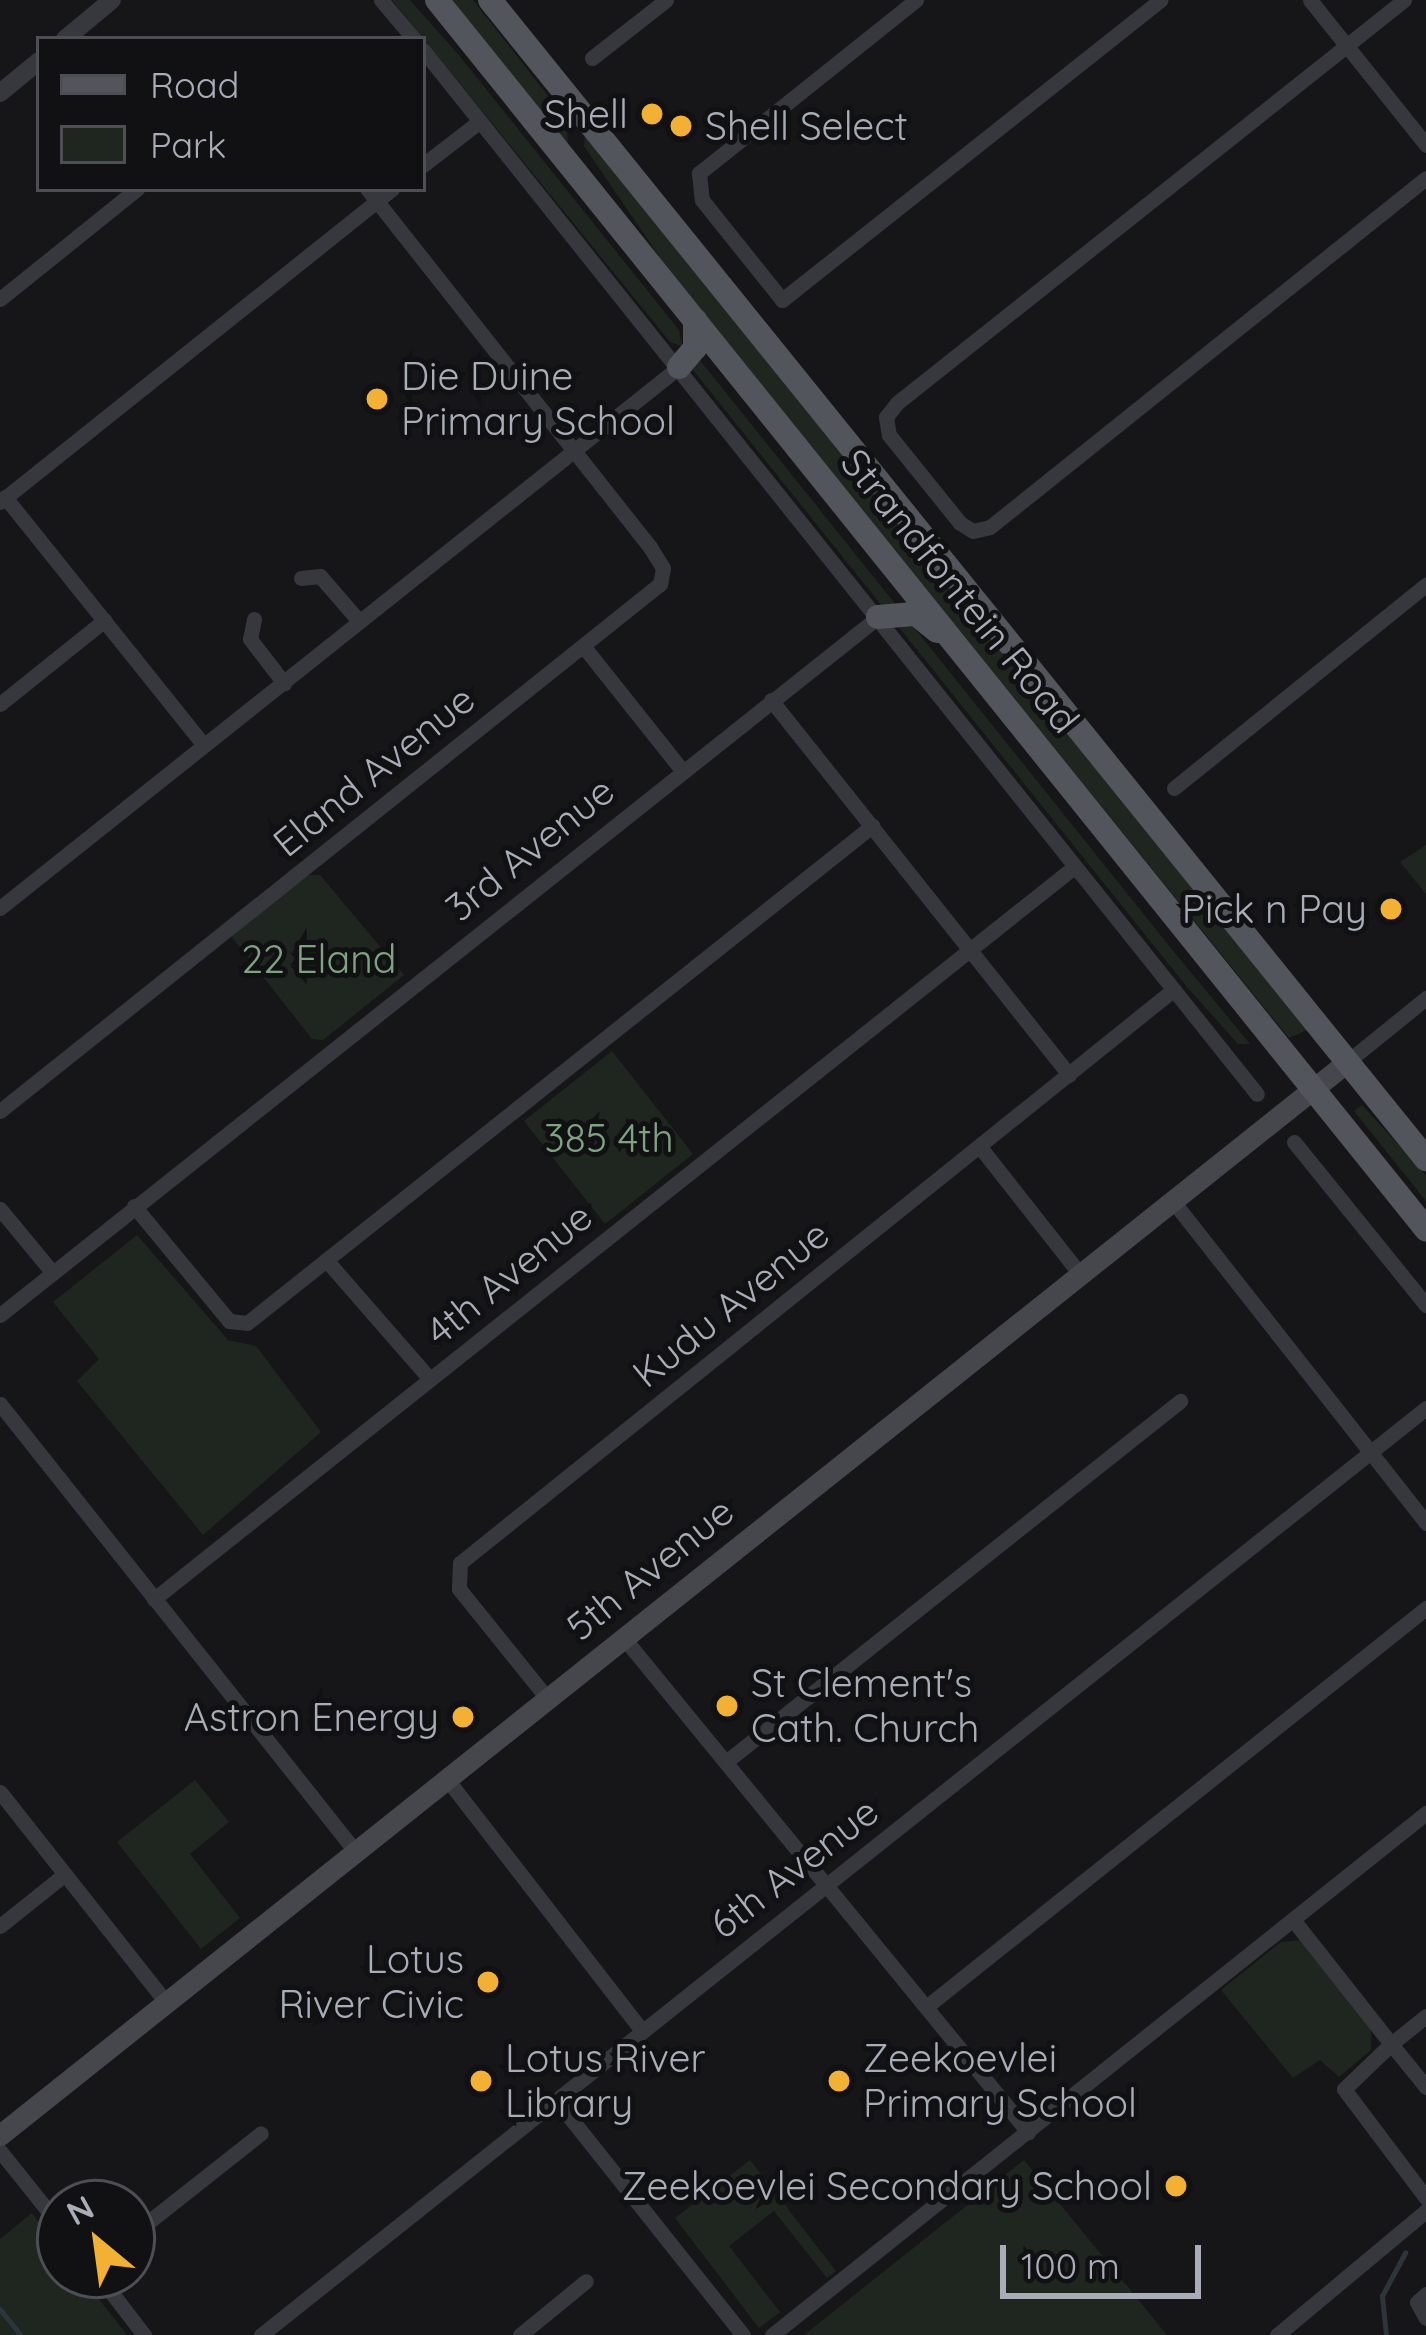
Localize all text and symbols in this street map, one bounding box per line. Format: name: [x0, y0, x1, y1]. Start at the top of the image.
legend: [36, 36, 426, 192]
text: Road: [150, 62, 239, 107]
place label: Shell: [544, 91, 628, 137]
marker: Shell: [639, 101, 665, 127]
place label: Shell Select: [705, 103, 908, 149]
marker: Shell Select: [668, 113, 694, 139]
text: Park: [150, 122, 226, 167]
place label: Die Duine Primary School: [401, 354, 675, 445]
marker: Die Duine Primary School: [364, 386, 390, 412]
street label: Strandfontein Road: [831, 440, 1089, 742]
street label: Eland Avenue: [264, 676, 484, 866]
street label: 3rd Avenue: [437, 767, 623, 931]
place label: Pick n Pay: [1182, 886, 1367, 932]
marker: Pick n Pay: [1378, 896, 1404, 922]
park label: 22 Eland: [242, 936, 396, 982]
park label: 385 4th: [544, 1115, 674, 1161]
street label: 4th Avenue: [417, 1193, 601, 1355]
street label: Kudu Avenue: [624, 1211, 838, 1397]
street label: 5th Avenue: [557, 1488, 743, 1650]
place label: St Clement's Cath. Church: [751, 1661, 980, 1752]
marker: St Clement's Cath. Church: [714, 1693, 740, 1719]
place label: Astron Energy: [184, 1694, 439, 1740]
marker: Astron Energy: [450, 1704, 476, 1730]
street label: 6th Avenue: [701, 1788, 887, 1948]
place label: Lotus River Civic: [278, 1937, 464, 2028]
marker: Lotus River Civic: [475, 1969, 501, 1995]
place label: Lotus River Library: [505, 2036, 706, 2127]
place label: Zeekoevlei Primary School: [863, 2036, 1137, 2127]
marker: Lotus River Library: [468, 2068, 494, 2094]
marker: Zeekoevlei Primary School: [826, 2068, 852, 2094]
place label: Zeekoevlei Secondary School: [622, 2163, 1152, 2209]
marker: Zeekoevlei Secondary School: [1163, 2173, 1189, 2199]
north arrow: [36, 2179, 156, 2299]
text: N: [59, 2186, 100, 2234]
scale bar: [1006, 2221, 1207, 2295]
text: 100 m: [1021, 2243, 1120, 2288]

